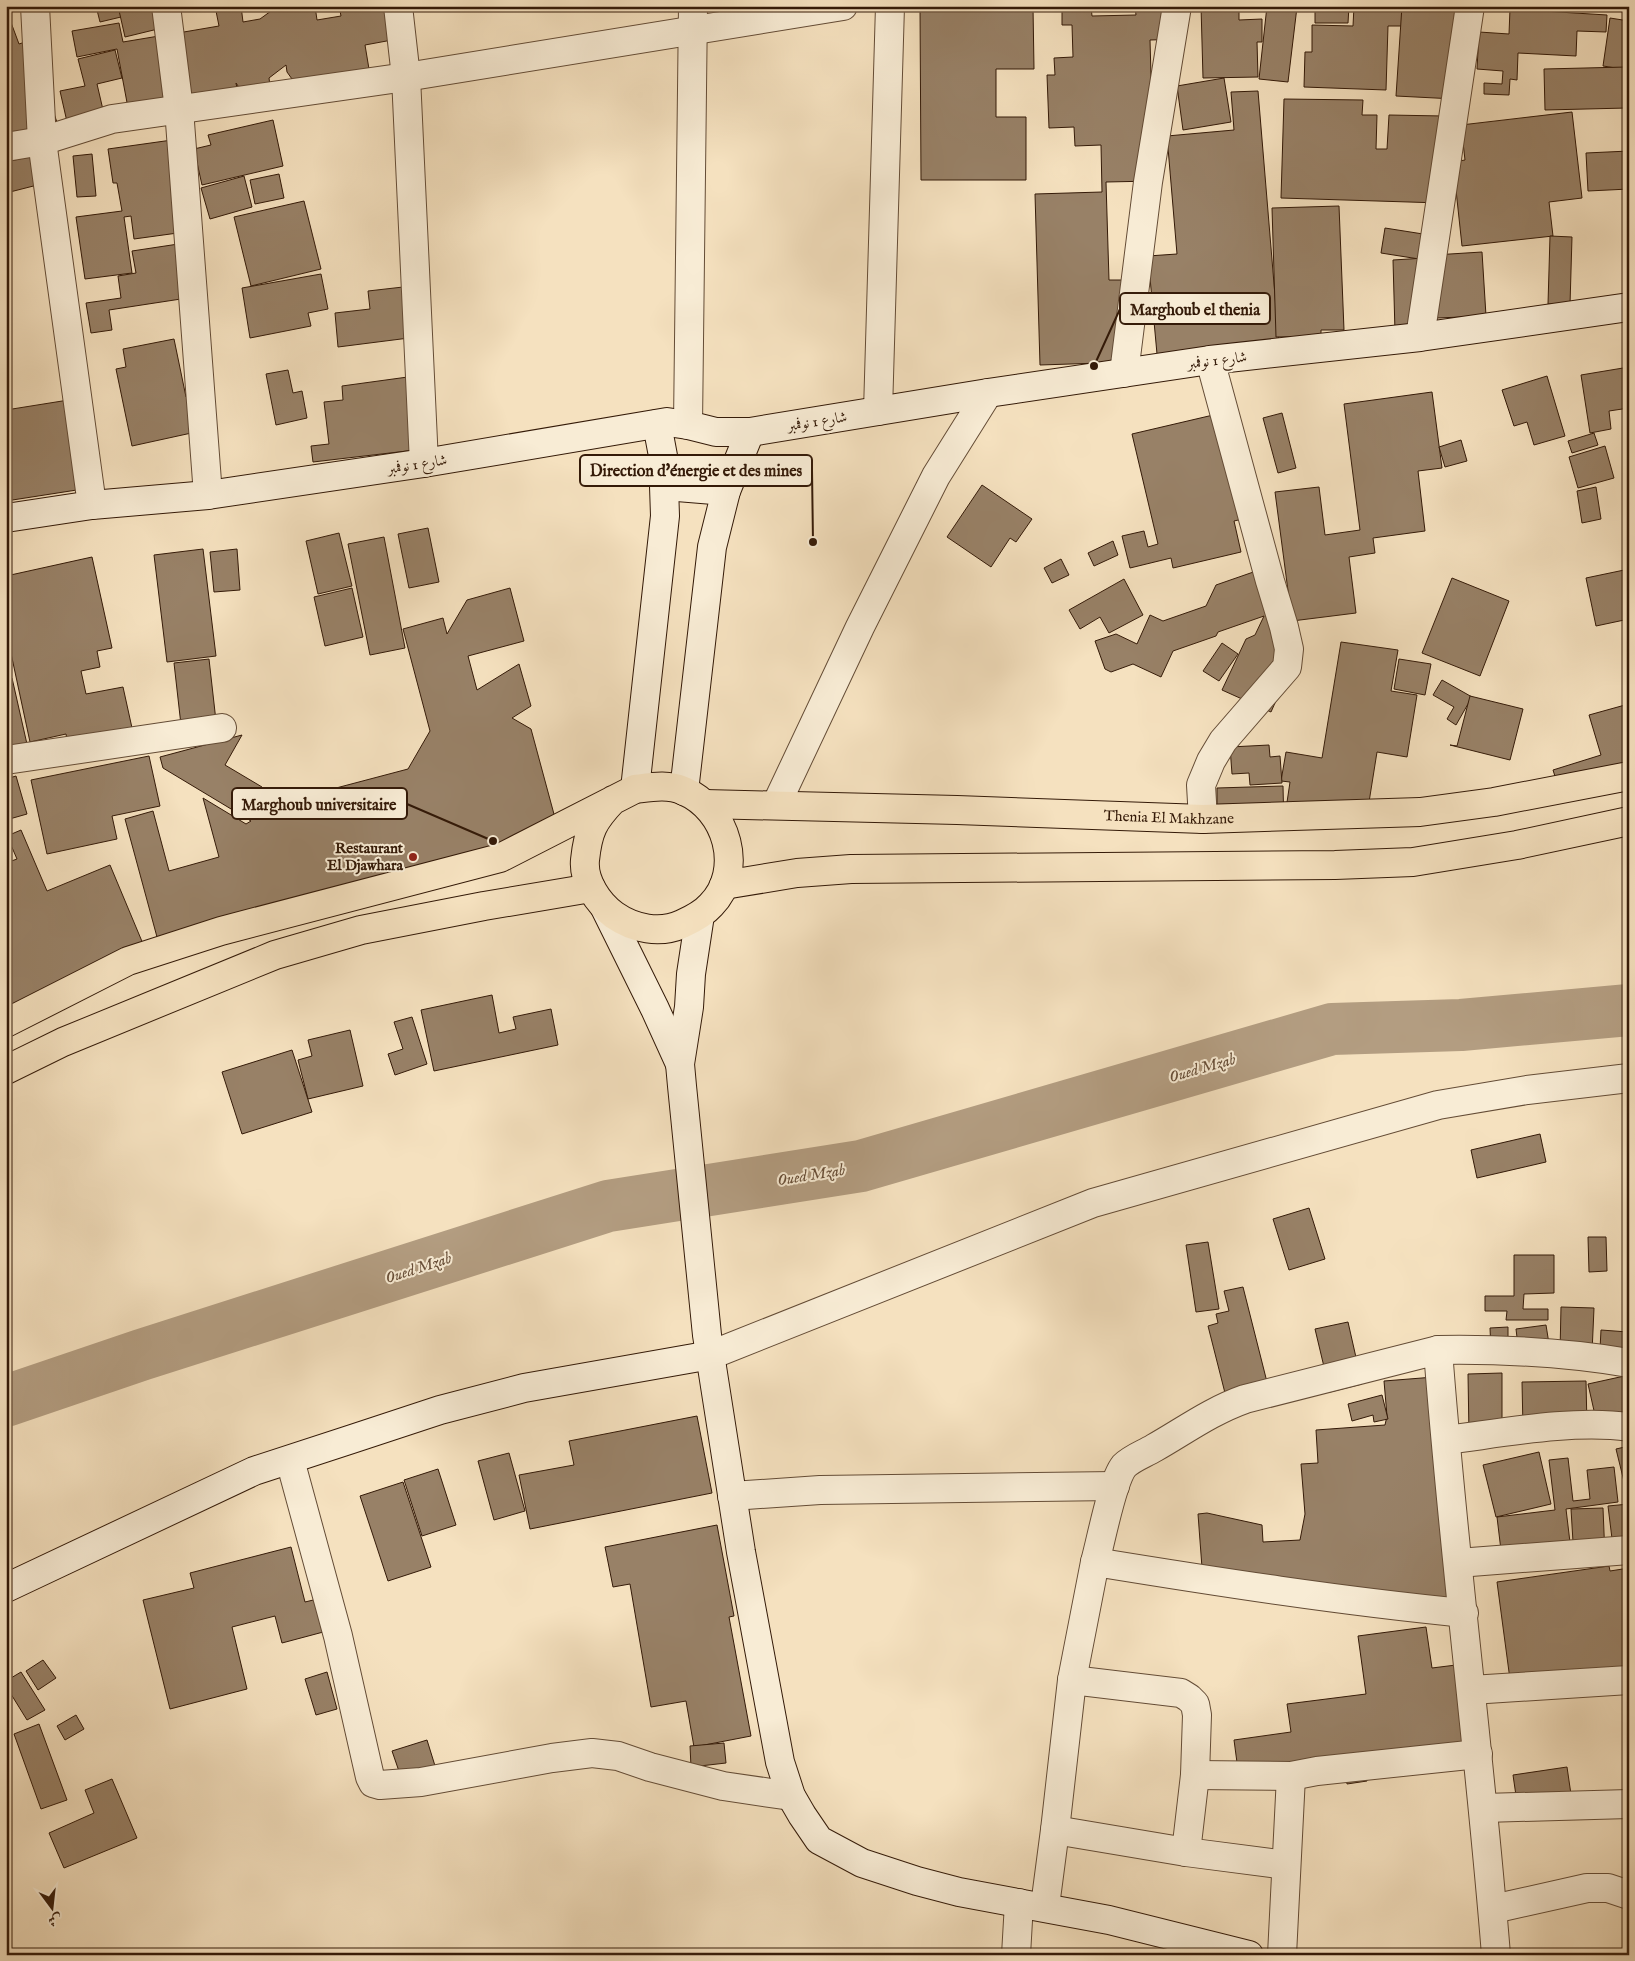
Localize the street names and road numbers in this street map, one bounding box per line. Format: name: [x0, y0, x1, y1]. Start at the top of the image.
street label: شارع 1 نوفمبر: [1184, 347, 1249, 377]
street label: شارع 1 نوفمبر: [784, 407, 849, 439]
street label: شارع 1 نوفمبر: [384, 450, 449, 482]
street label: Thenia El Makhzane: [1103, 806, 1234, 829]

